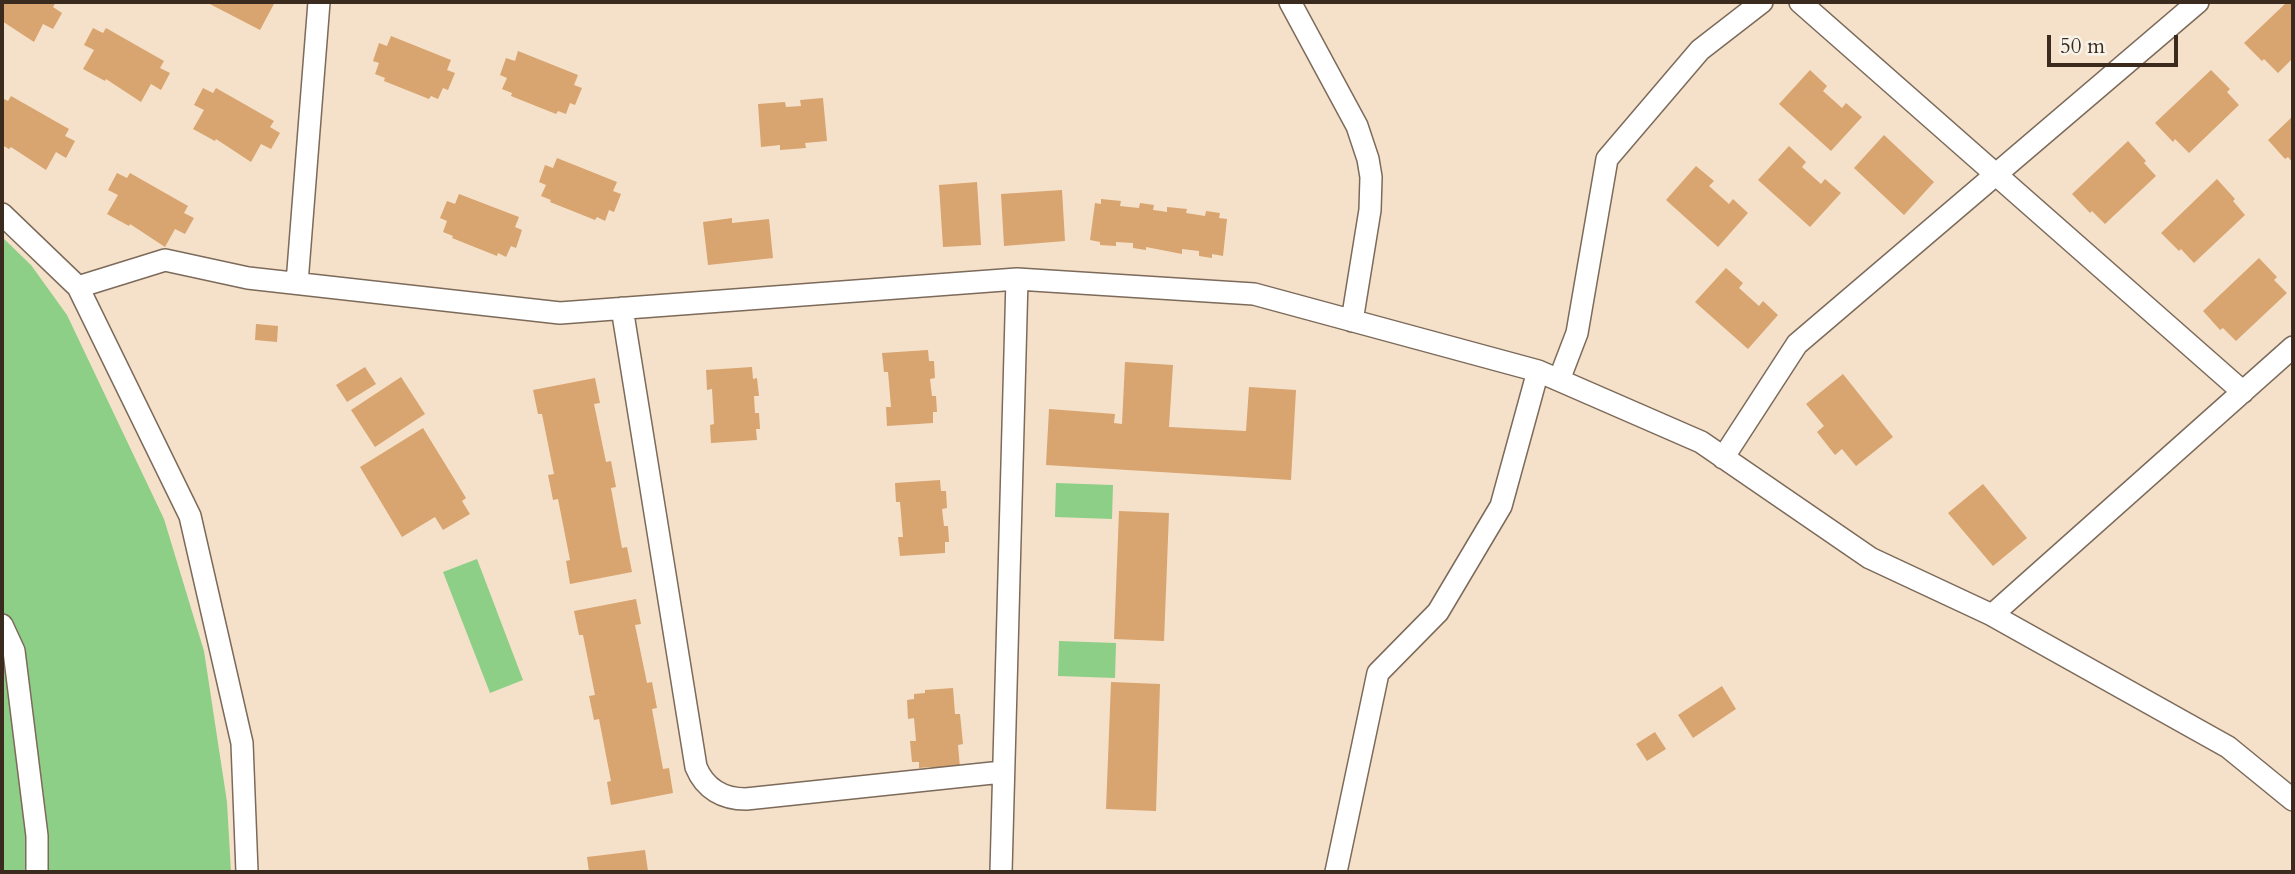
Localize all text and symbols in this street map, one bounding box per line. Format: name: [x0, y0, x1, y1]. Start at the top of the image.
scale bar: [2050, 21, 2181, 65]
text: 50 m: [2060, 32, 2105, 61]

